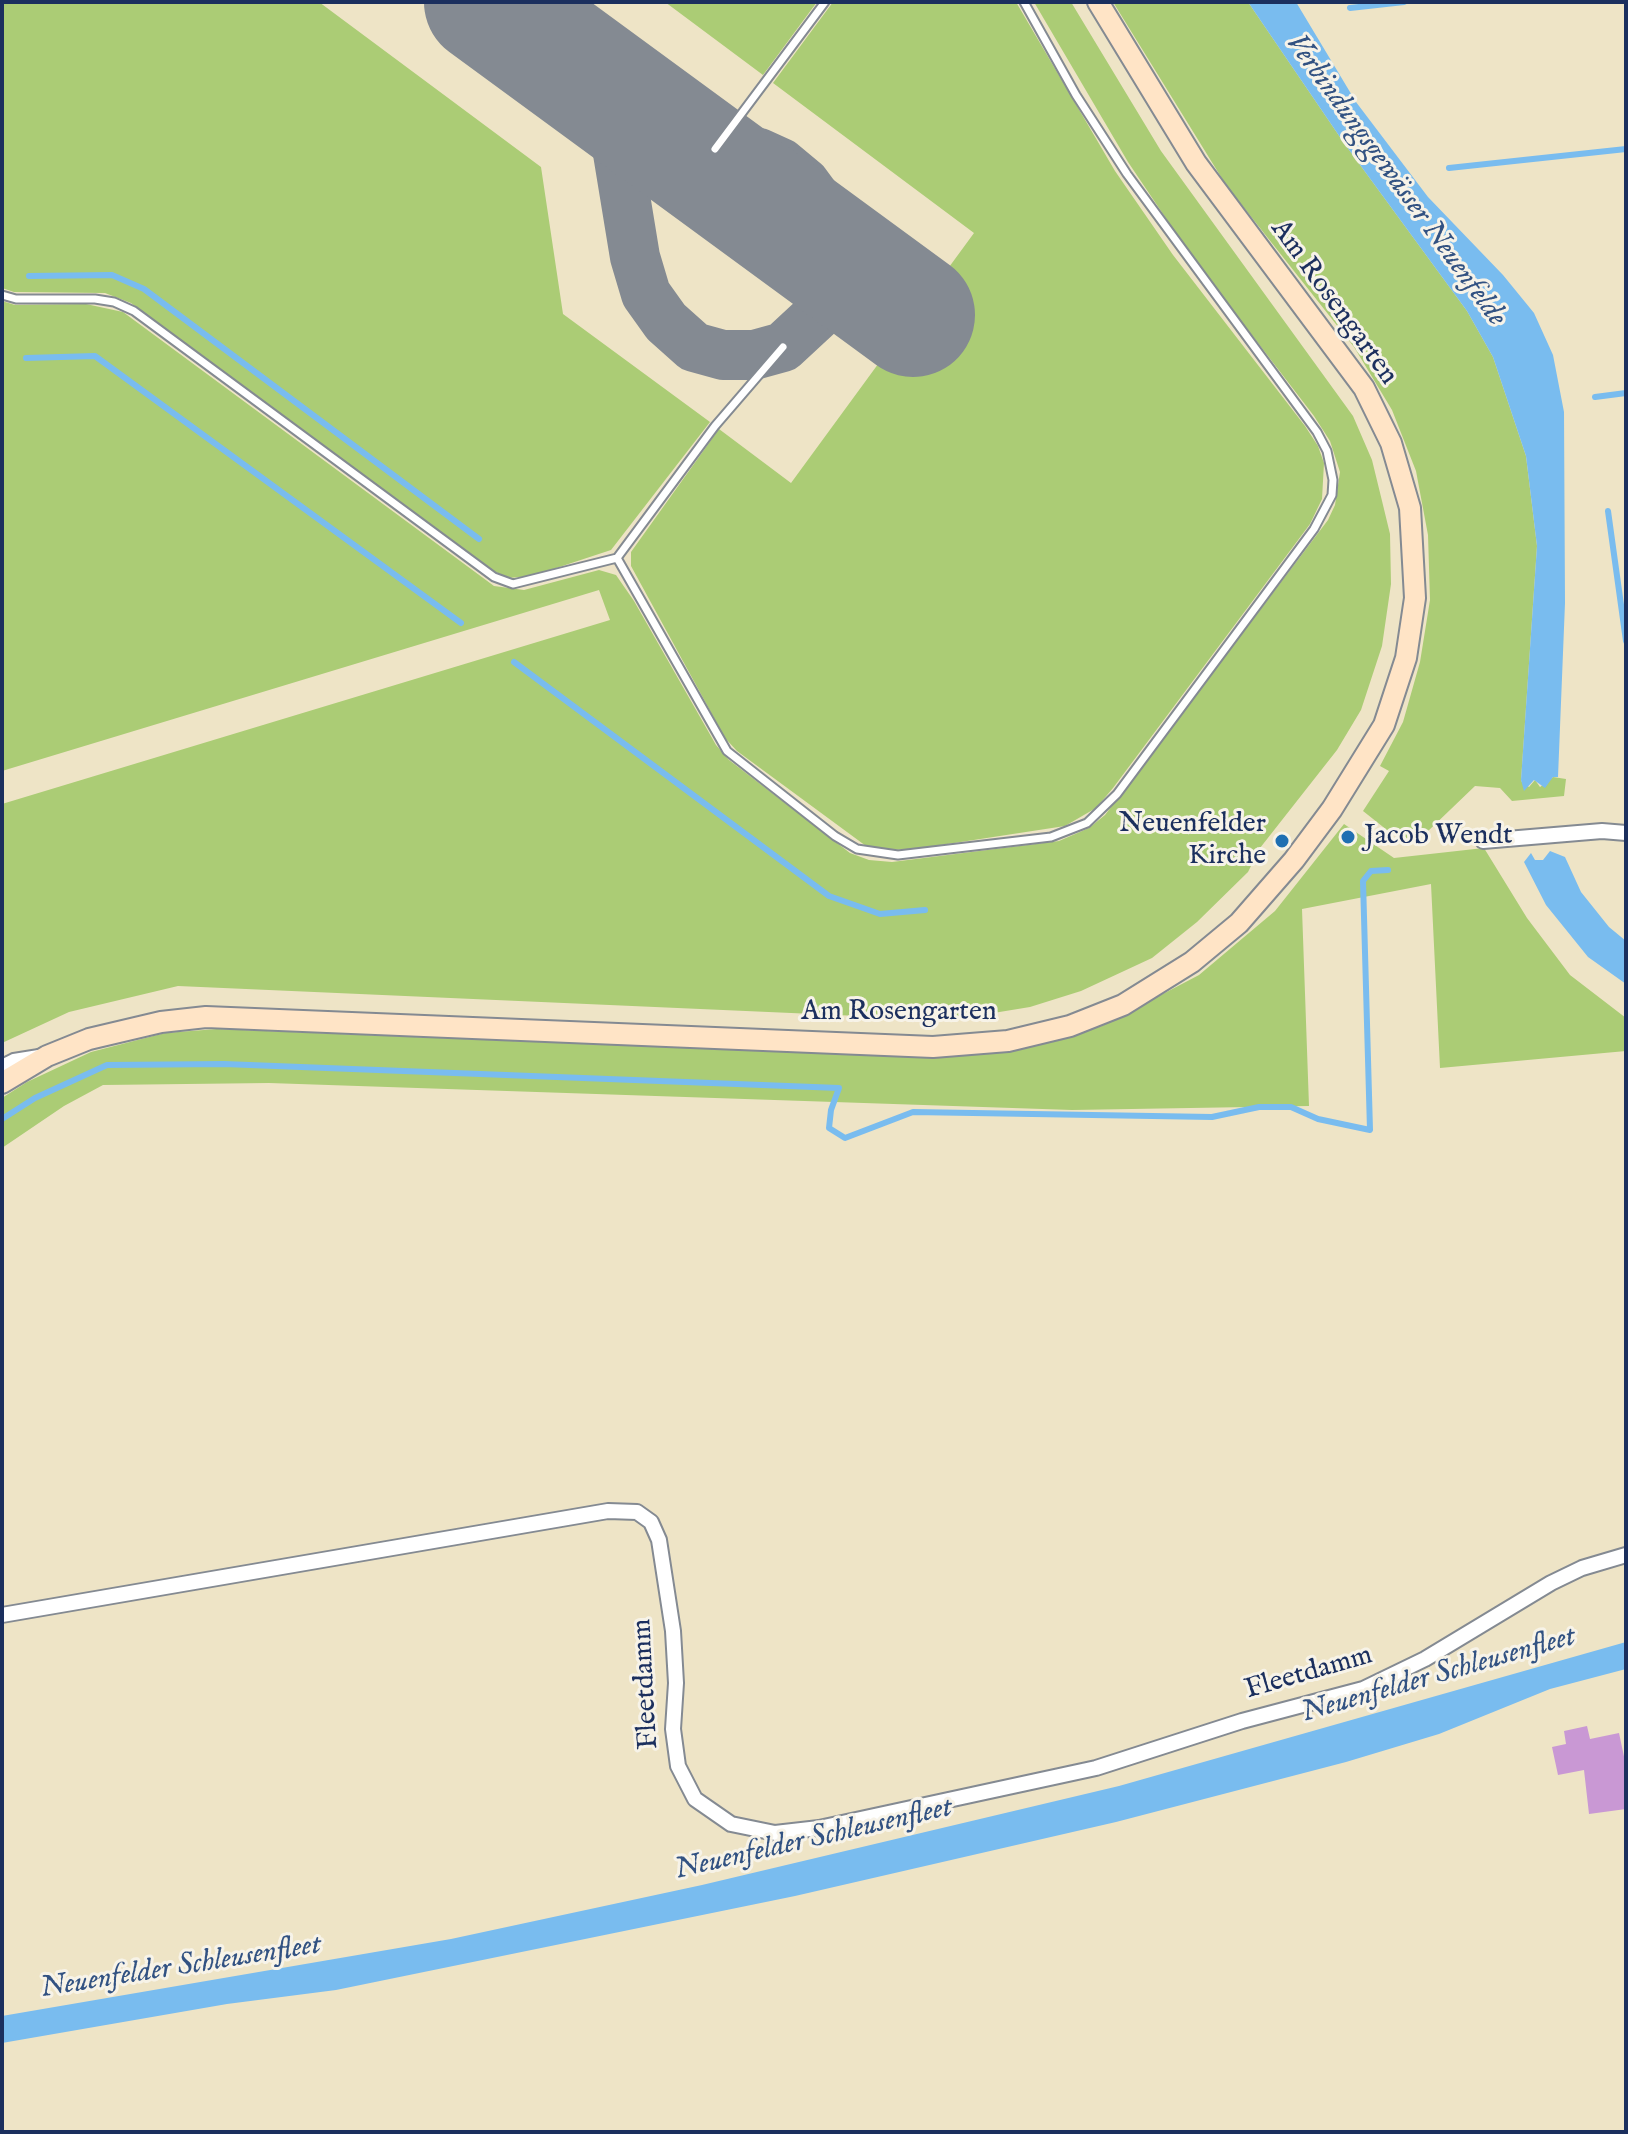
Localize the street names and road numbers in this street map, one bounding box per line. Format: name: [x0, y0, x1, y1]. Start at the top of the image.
street label: Am Rosengarten: [1262, 214, 1404, 392]
street label: Am Rosengarten: [801, 996, 997, 1030]
street label: Fleetdamm: [627, 1618, 667, 1750]
street label: Fleetdamm: [1241, 1640, 1377, 1708]

